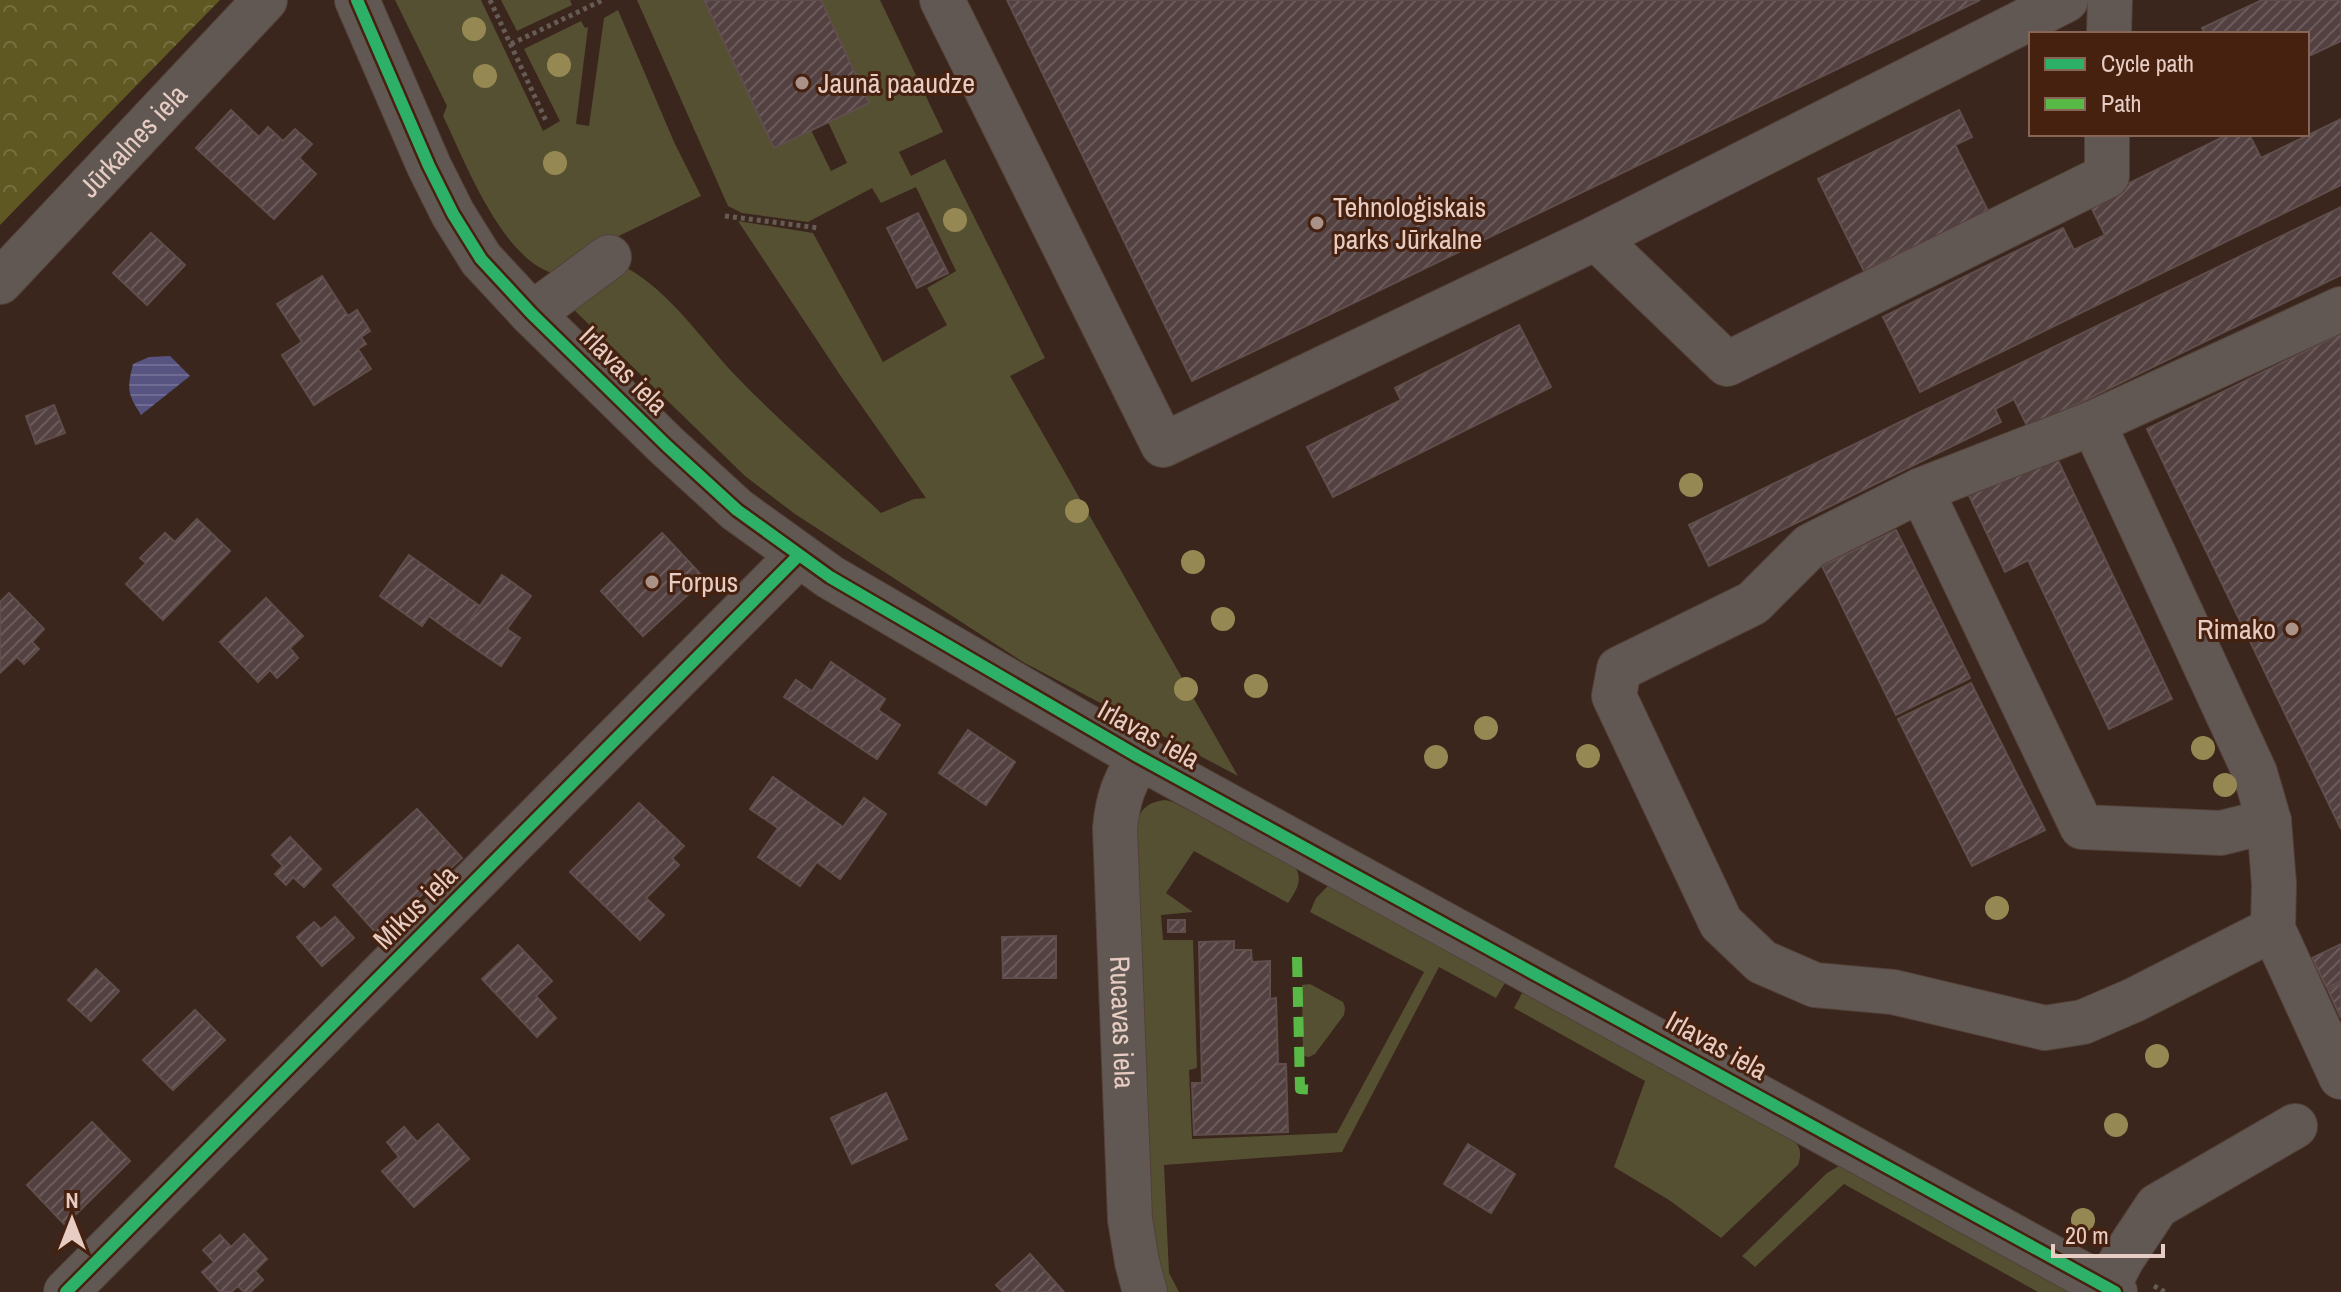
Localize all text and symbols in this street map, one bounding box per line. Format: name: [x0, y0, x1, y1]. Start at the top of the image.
legend: [2029, 32, 2309, 136]
text: Cycle path: [2101, 47, 2194, 79]
place label: Jaunā paaudze: [818, 64, 975, 102]
marker: Jaunā paaudze: [793, 74, 811, 92]
street label: Jūrkalnes iela: [70, 76, 195, 205]
text: Path: [2101, 87, 2142, 119]
place label: Tehnoloģiskais parks Jūrkalne: [1333, 188, 1486, 258]
marker: Tehnoloģiskais parks Jūrkalne: [1308, 214, 1326, 232]
street label: Irlavas iela: [571, 317, 677, 423]
place label: Forpus: [668, 563, 738, 601]
marker: Forpus: [643, 573, 661, 591]
place label: Rimako: [2197, 610, 2276, 648]
marker: Rimako: [2283, 620, 2301, 638]
street label: Irlavas iela: [1091, 690, 1207, 778]
street label: Mikus iela: [365, 856, 466, 957]
street label: Rucavas iela: [1101, 955, 1144, 1090]
street label: Irlavas iela: [1659, 1001, 1775, 1089]
north arrow: [32, 1180, 112, 1260]
text: N: [65, 1185, 79, 1215]
scale bar: [2053, 1208, 2163, 1258]
text: 20 m: [2065, 1219, 2109, 1251]

